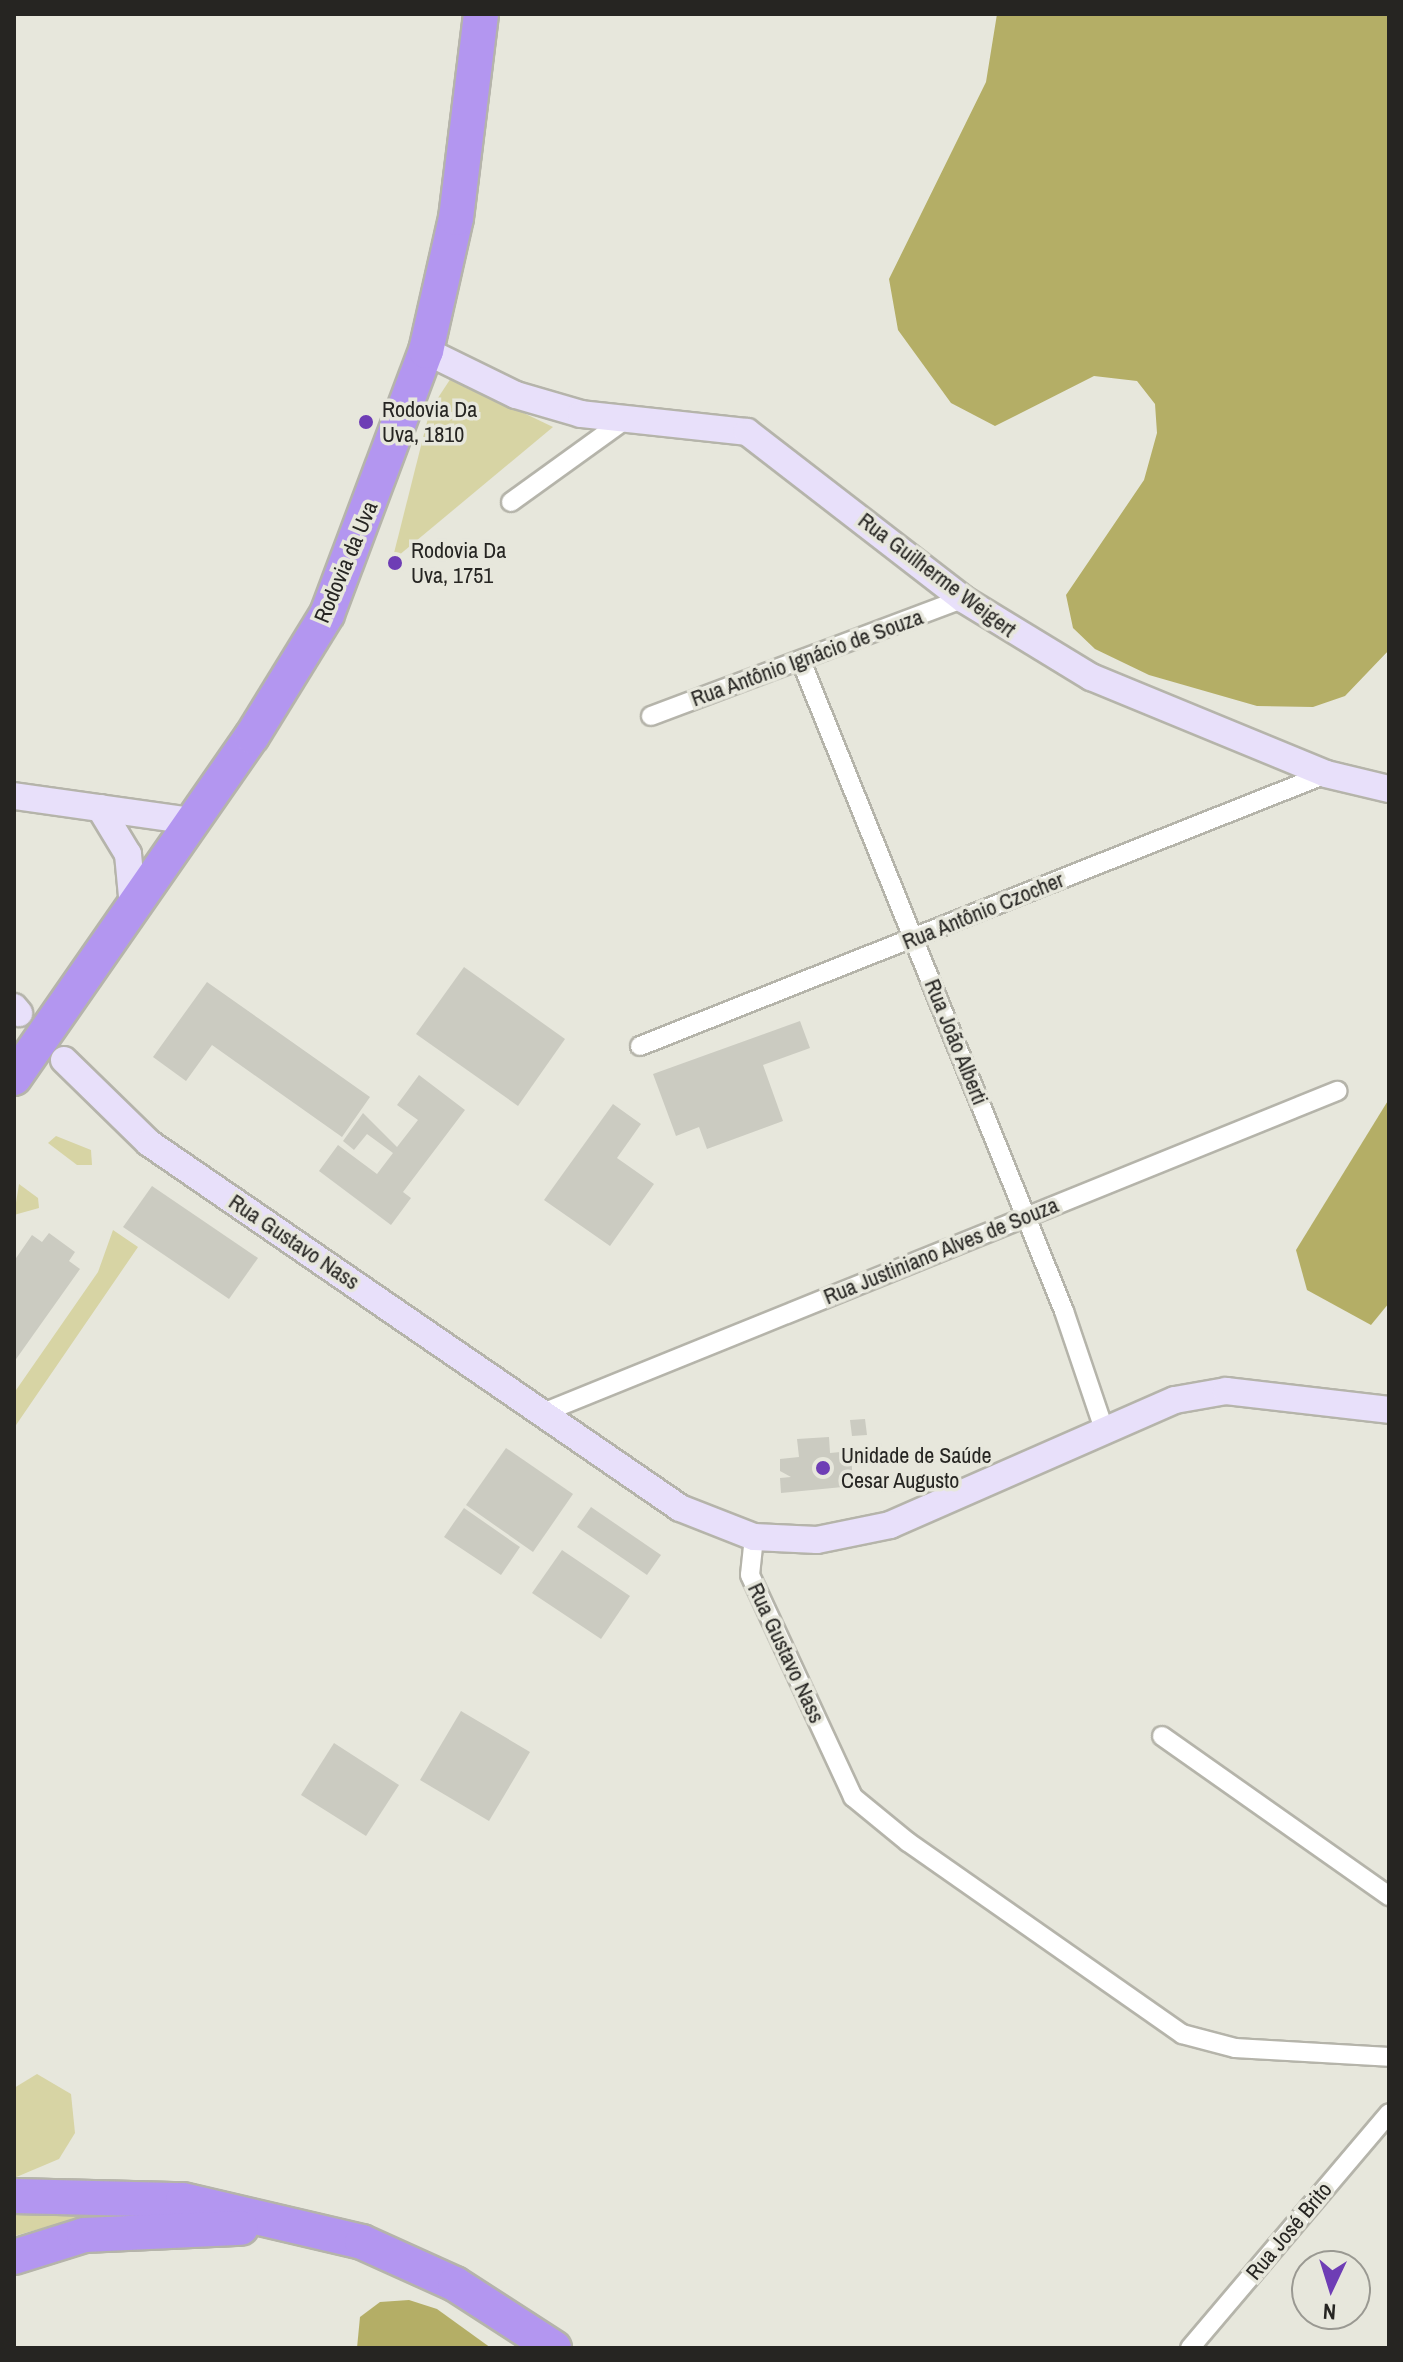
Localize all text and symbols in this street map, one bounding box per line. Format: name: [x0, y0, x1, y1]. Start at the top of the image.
place label: Rodovia Da Uva, 1810: [382, 396, 477, 448]
marker: Rodovia Da Uva, 1810: [357, 413, 375, 431]
street label: Rodovia da Uva: [309, 497, 383, 627]
street label: Rua Guilherme Weigert: [853, 507, 1021, 643]
place label: Rodovia Da Uva, 1751: [411, 537, 506, 588]
marker: Rodovia Da Uva, 1751: [386, 554, 404, 572]
street label: Rua Antônio Ignácio de Souza: [687, 604, 927, 712]
street label: Rua Antônio Czocher: [898, 866, 1068, 956]
street label: Rua João Alberti: [919, 975, 993, 1109]
street label: Rua Gustavo Nass: [224, 1189, 364, 1295]
street label: Rua Justiniano Alves de Souza: [819, 1192, 1063, 1310]
place label: Unidade de Saúde Cesar Augusto: [841, 1442, 991, 1494]
marker: Unidade de Saúde Cesar Augusto: [812, 1457, 834, 1479]
street label: Rua Gustavo Nass: [742, 1579, 830, 1727]
street label: Rua José Brito: [1241, 2177, 1337, 2285]
north arrow: [1291, 2250, 1371, 2330]
text: N: [1322, 2297, 1337, 2327]

